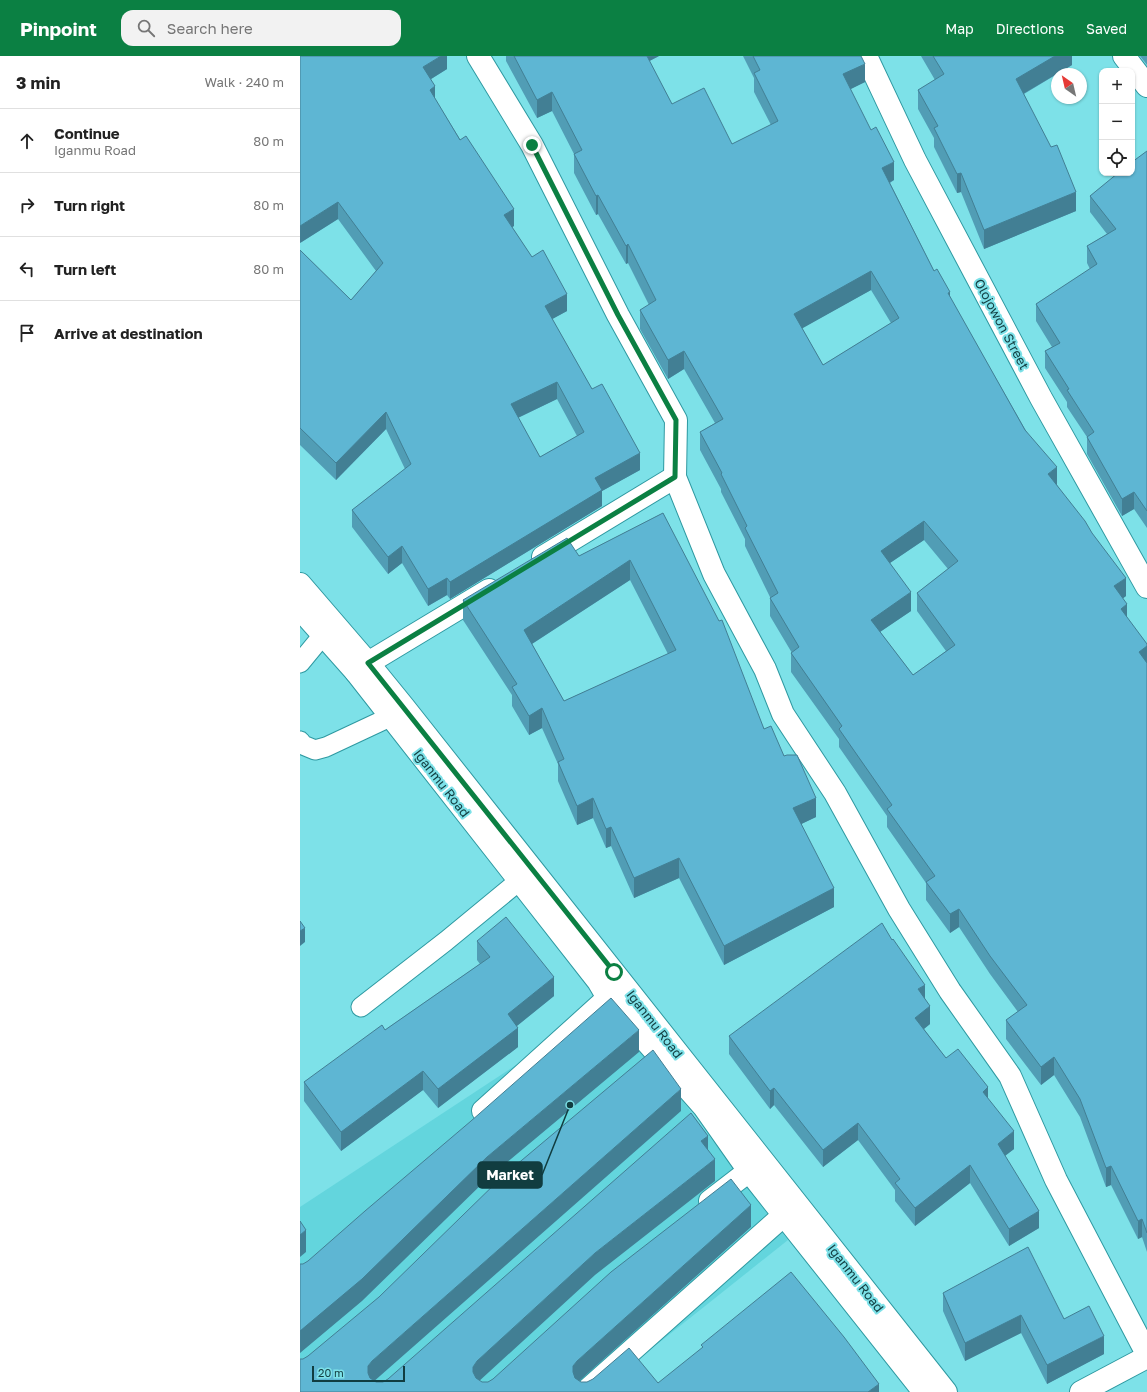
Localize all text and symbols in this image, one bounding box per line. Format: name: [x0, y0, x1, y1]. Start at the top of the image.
search box: [121, 10, 401, 46]
text: Pinpoint: [20, 17, 97, 40]
icon: search: [135, 17, 157, 39]
text: Search here: [167, 19, 253, 37]
text: Map: [945, 20, 974, 37]
text: Directions: [996, 20, 1064, 37]
text: Saved: [1086, 20, 1127, 37]
north arrow: [1051, 68, 1087, 104]
map controls: [1099, 68, 1135, 176]
button: +: [1099, 68, 1135, 104]
text: 3 min: [16, 72, 60, 93]
text: Walk · 240 m: [205, 74, 284, 90]
button: −: [1099, 104, 1135, 140]
text: Continue: [54, 124, 120, 142]
icon: ahead: [16, 130, 38, 152]
text: 80 m: [253, 133, 284, 149]
route end: [523, 136, 541, 154]
button: locate: [1099, 140, 1135, 176]
text: Iganmu Road: [54, 142, 136, 158]
icon: right: [16, 194, 38, 216]
text: Turn right: [54, 196, 125, 214]
text: 80 m: [253, 197, 284, 213]
icon: left: [16, 258, 38, 280]
text: Turn left: [54, 260, 116, 278]
text: 80 m: [253, 261, 284, 277]
street label: Olojowon Street: [971, 276, 1033, 372]
icon: arrive: [16, 322, 38, 344]
text: Arrive at destination: [54, 324, 203, 342]
street label: Iganmu Road: [410, 746, 474, 820]
route start: [605, 963, 623, 981]
street label: Iganmu Road: [623, 987, 687, 1061]
callout: Market: [478, 1162, 542, 1188]
text: Market: [486, 1166, 534, 1183]
street label: Iganmu Road: [824, 1241, 888, 1315]
scale bar: [312, 1364, 405, 1383]
text: 20 m: [318, 1366, 344, 1379]

